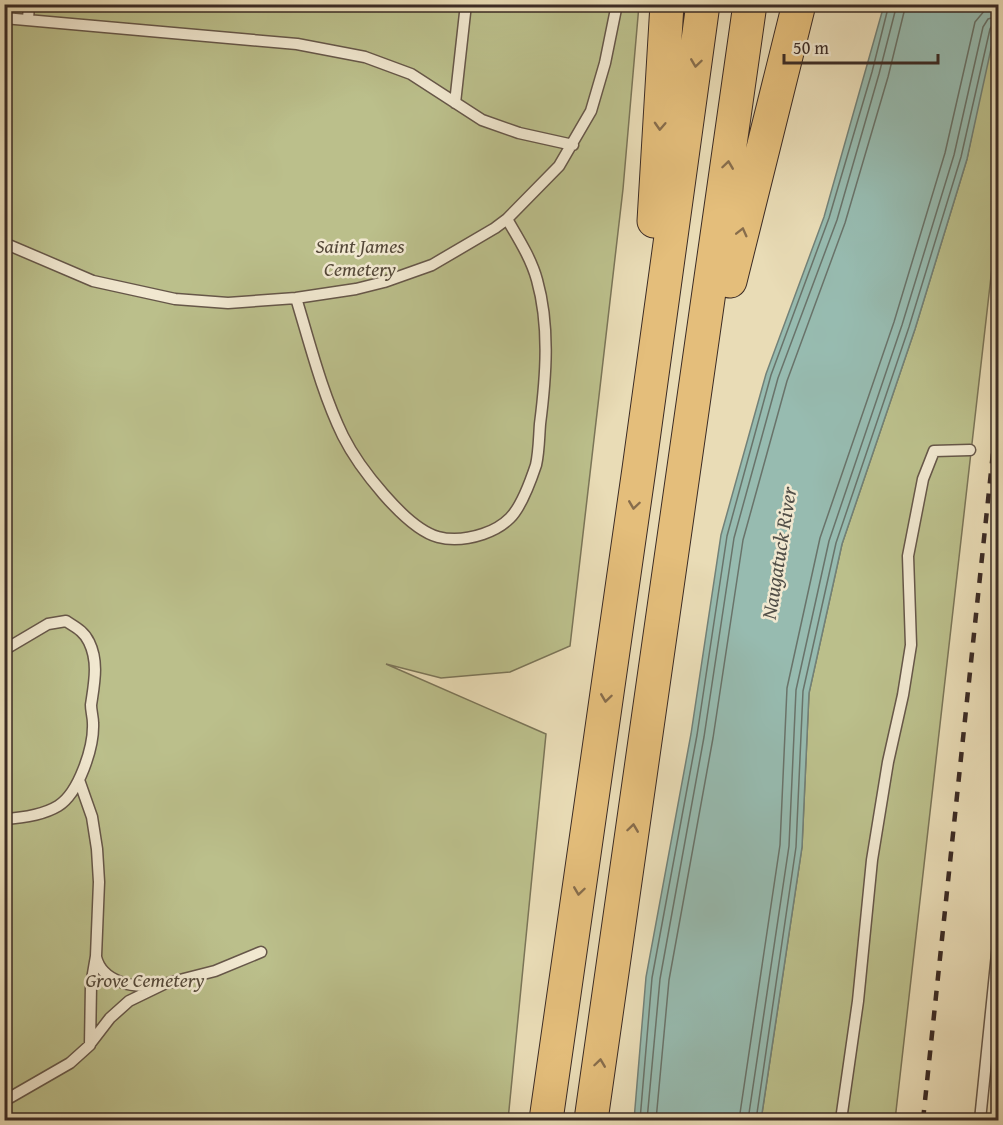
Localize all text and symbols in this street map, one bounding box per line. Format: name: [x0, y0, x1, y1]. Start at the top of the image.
scale bar: [784, 27, 938, 65]
text: 50 m: [793, 34, 829, 61]
one-way arrow: [690, 58, 703, 67]
one-way arrow: [654, 121, 667, 130]
one-way arrow: [721, 161, 733, 170]
one-way arrow: [735, 227, 748, 237]
park label: Saint James Cemetery: [316, 231, 405, 283]
water label: Naugatuck River: [753, 483, 804, 623]
one-way arrow: [629, 501, 641, 510]
one-way arrow: [601, 694, 613, 703]
one-way arrow: [627, 823, 639, 833]
one-way arrow: [573, 887, 585, 896]
park label: Grove Cemetery: [86, 965, 204, 994]
one-way arrow: [593, 1058, 605, 1067]

